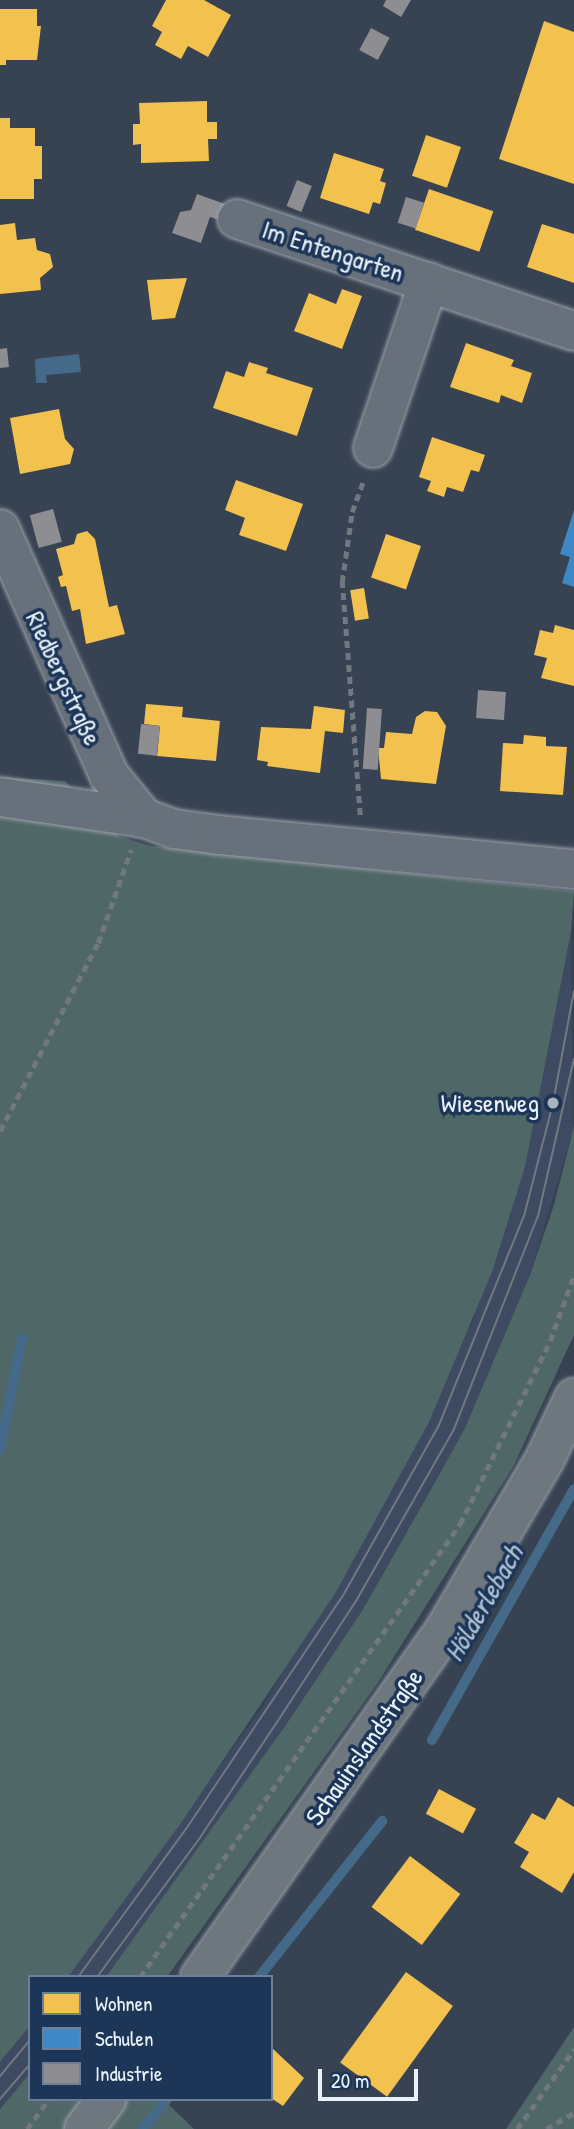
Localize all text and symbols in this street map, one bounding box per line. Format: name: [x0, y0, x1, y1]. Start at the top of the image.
street label: Im Entengarten: [258, 213, 408, 289]
street label: Riedbergstraße: [19, 606, 109, 750]
place label: Wiesenweg: [441, 1087, 539, 1119]
marker: Wiesenweg: [545, 1095, 561, 1111]
water label: Hölderlebach: [436, 1539, 530, 1667]
street label: Schauinslandstraße: [299, 1663, 429, 1831]
legend: [28, 1975, 273, 2101]
text: Wohnen: [95, 1989, 153, 2018]
text: Schulen: [95, 2024, 153, 2053]
scale bar: [322, 2056, 422, 2100]
text: Industrie: [95, 2059, 162, 2088]
text: 20 m: [331, 2066, 369, 2095]

